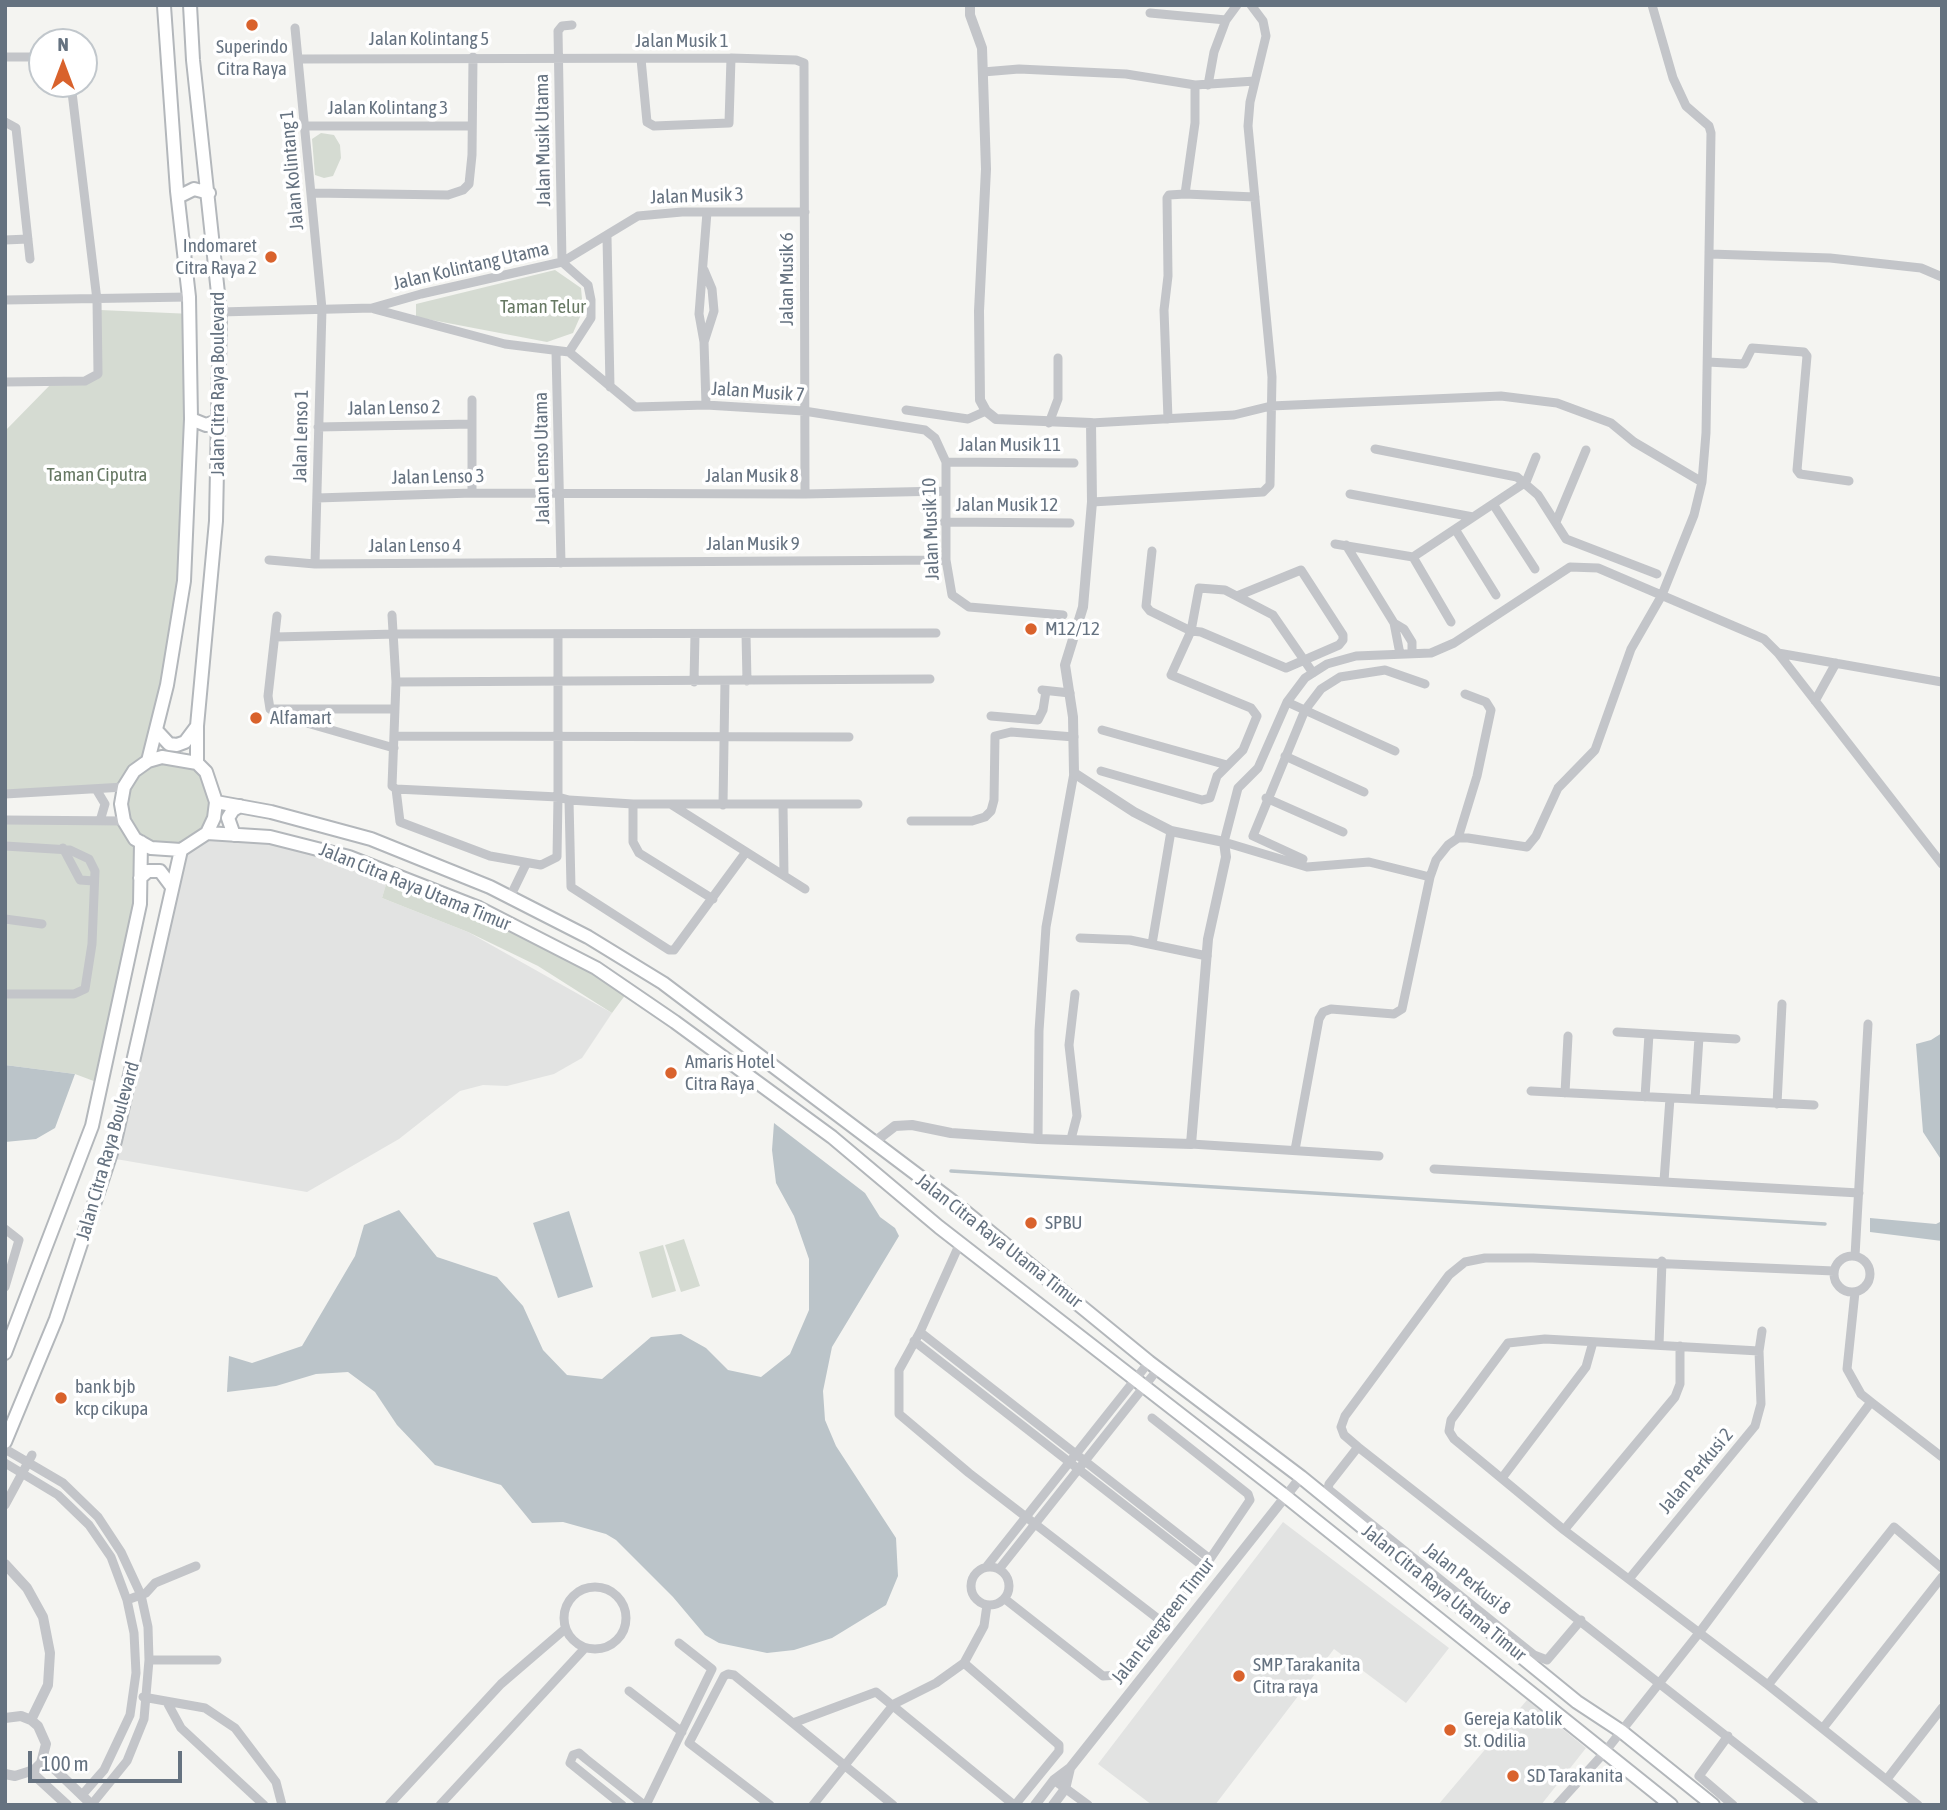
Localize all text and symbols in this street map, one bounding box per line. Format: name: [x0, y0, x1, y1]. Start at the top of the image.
marker: Superindo Citra Raya: [244, 17, 260, 33]
north arrow: [28, 28, 98, 98]
street label: Jalan Kolintang 5: [369, 28, 489, 50]
street label: Jalan Musik 1: [635, 30, 729, 52]
text: N: [57, 33, 69, 55]
place label: Superindo Citra Raya: [216, 36, 288, 80]
street label: Jalan Musik Utama: [530, 74, 556, 206]
street label: Jalan Kolintang 3: [328, 97, 448, 119]
street label: Jalan Kolintang 1: [275, 109, 309, 231]
street label: Jalan Musik 3: [650, 183, 744, 209]
street label: Jalan Musik 6: [776, 232, 798, 326]
place label: Indomaret Citra Raya 2: [176, 235, 257, 279]
street label: Jalan Kolintang Utama: [391, 237, 551, 295]
marker: Indomaret Citra Raya 2: [263, 249, 279, 265]
street label: Jalan Citra Raya Boulevard: [207, 292, 229, 476]
park label: Taman Telur: [500, 296, 586, 318]
street label: Jalan Musik 7: [711, 377, 805, 407]
street label: Jalan Lenso 1: [289, 389, 313, 483]
street label: Jalan Lenso Utama: [529, 392, 555, 524]
street label: Jalan Lenso 2: [347, 396, 441, 420]
street label: Jalan Musik 11: [959, 434, 1061, 456]
park label: Taman Ciputra: [47, 464, 147, 486]
street label: Jalan Lenso 3: [391, 465, 485, 489]
street label: Jalan Musik 8: [705, 465, 799, 487]
street label: Jalan Musik 10: [918, 477, 944, 581]
street label: Jalan Musik 12: [956, 494, 1058, 516]
street label: Jalan Musik 9: [706, 533, 800, 555]
street label: Jalan Lenso 4: [369, 535, 461, 557]
place label: M12/12: [1045, 618, 1100, 640]
marker: M12/12: [1023, 621, 1039, 637]
place label: Alfamart: [270, 707, 332, 729]
marker: Alfamart: [248, 710, 264, 726]
street label: Jalan Citra Raya Utama Timur: [316, 838, 514, 936]
place label: Amaris Hotel Citra Raya: [685, 1051, 775, 1095]
street label: Jalan Citra Raya Boulevard: [72, 1059, 144, 1243]
marker: Amaris Hotel Citra Raya: [663, 1065, 679, 1081]
street label: Jalan Citra Raya Utama Timur: [911, 1169, 1087, 1313]
place label: SPBU: [1045, 1212, 1083, 1234]
marker: SPBU: [1023, 1215, 1039, 1231]
place label: bank bjb kcp cikupa: [75, 1376, 148, 1420]
marker: bank bjb kcp cikupa: [53, 1390, 69, 1406]
street label: Jalan Perkusi 2: [1654, 1424, 1738, 1518]
street label: Jalan Citra Raya Utama Timur: [1357, 1520, 1531, 1666]
street label: Jalan Perkusi 8: [1419, 1538, 1515, 1620]
street label: Jalan Evergreen Timur: [1107, 1553, 1219, 1689]
place label: SMP Tarakanita Citra raya: [1253, 1654, 1361, 1698]
marker: SMP Tarakanita Citra raya: [1231, 1668, 1247, 1684]
place label: Gereja Katolik St. Odilia: [1464, 1708, 1562, 1752]
marker: Gereja Katolik St. Odilia: [1442, 1722, 1458, 1738]
scale bar: [32, 1736, 186, 1780]
text: 100 m: [41, 1751, 89, 1775]
place label: SD Tarakanita: [1527, 1765, 1623, 1787]
marker: SD Tarakanita: [1505, 1768, 1521, 1784]

